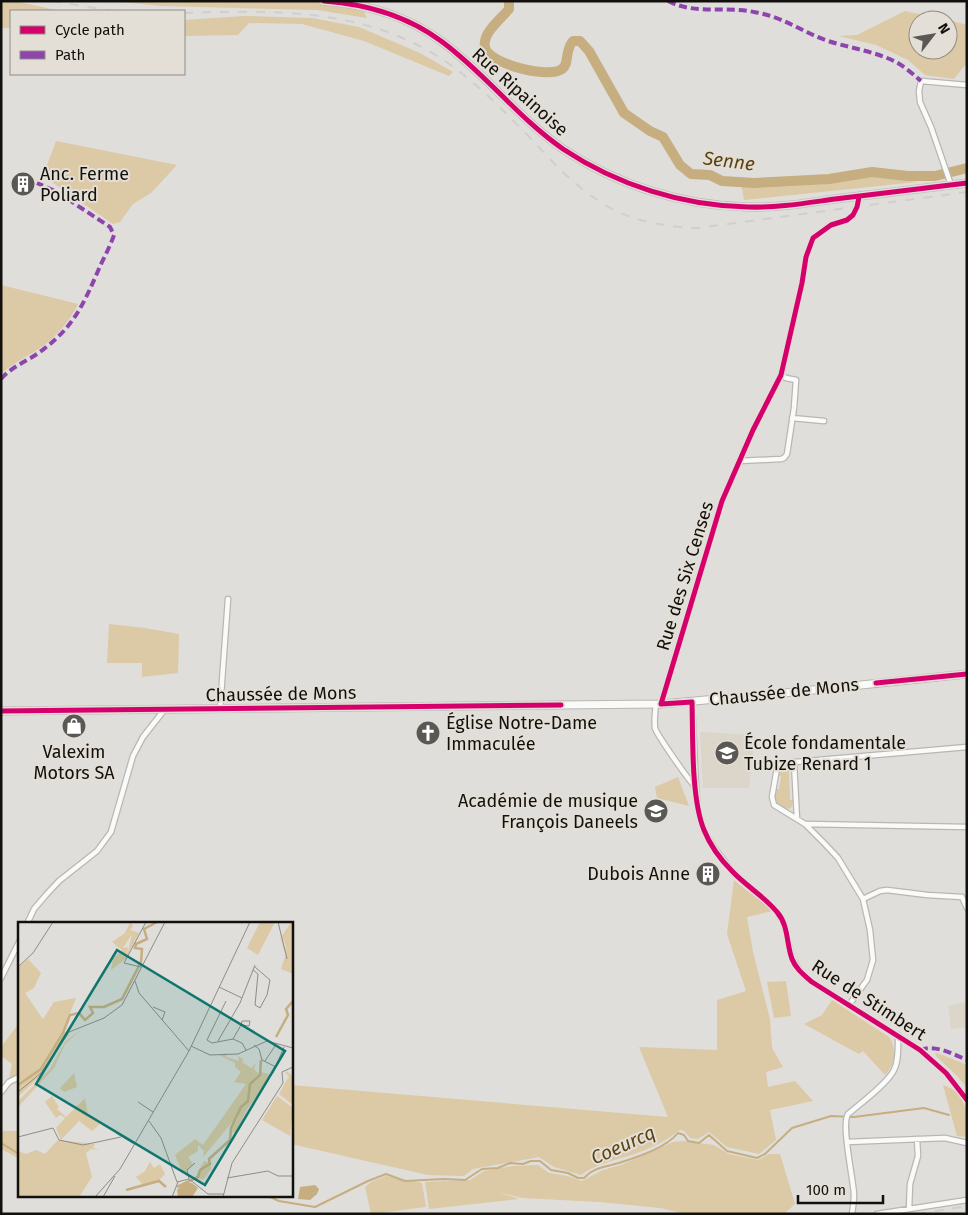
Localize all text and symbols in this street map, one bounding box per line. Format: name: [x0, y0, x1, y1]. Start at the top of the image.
legend: [10, 10, 185, 75]
north arrow: [908, 10, 958, 60]
text: N: [934, 20, 953, 37]
text: Cycle path: [55, 21, 125, 39]
street label: Rue Ripainoise: [467, 43, 573, 141]
text: Path: [55, 46, 85, 64]
water label: Senne: [701, 146, 756, 176]
place label: Anc. Ferme Poliard: [40, 163, 129, 206]
building icon: Anc. Ferme Poliard: [10, 171, 36, 197]
street label: Rue des Six Censes: [652, 499, 718, 653]
street label: Chaussée de Mons: [708, 673, 860, 711]
street label: Chaussée de Mons: [206, 682, 356, 706]
place label: Église Notre-Dame Immaculée: [446, 711, 597, 755]
shop icon: Valexim Motors SA: [61, 713, 87, 739]
church icon: Église Notre-Dame Immaculée: [415, 720, 441, 746]
place label: École fondamentale Tubize Renard 1: [744, 731, 906, 775]
school or university icon: École fondamentale Tubize Renard 1: [714, 740, 740, 766]
place label: Valexim Motors SA: [33, 741, 115, 784]
place label: Académie de musique François Daneels: [458, 790, 638, 833]
school or university icon: Académie de musique François Daneels: [643, 798, 669, 824]
building icon: Dubois Anne: [695, 861, 721, 887]
place label: Dubois Anne: [587, 863, 690, 885]
inset map: [18, 922, 292, 1198]
street label: Rue de Stimbert: [808, 955, 931, 1045]
water label: Coeurcq: [587, 1121, 659, 1169]
scale bar: [798, 1172, 883, 1204]
text: 100 m: [806, 1181, 846, 1199]

